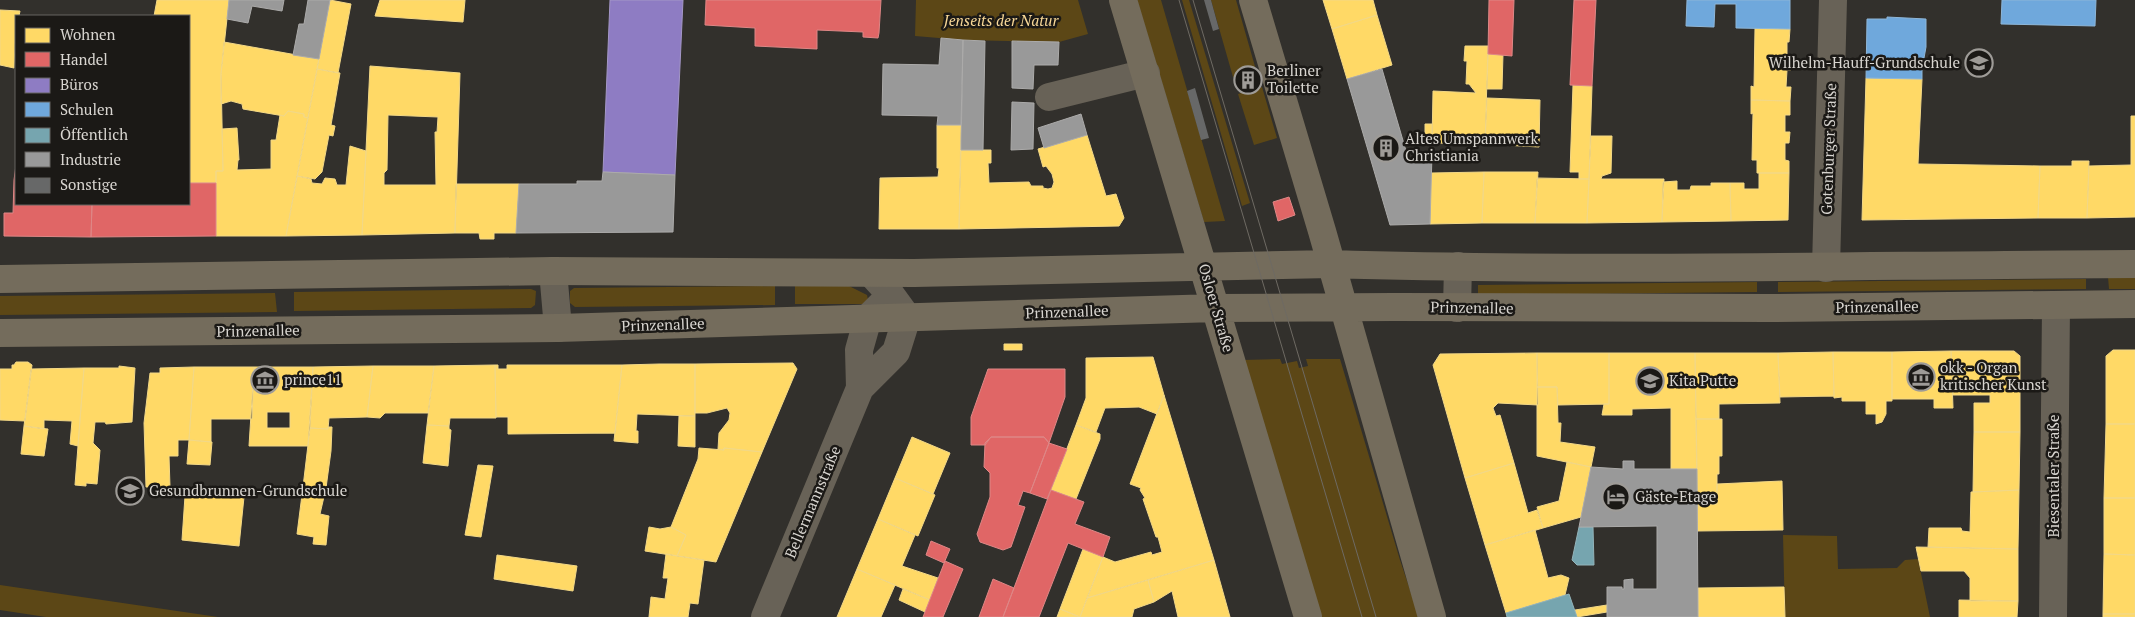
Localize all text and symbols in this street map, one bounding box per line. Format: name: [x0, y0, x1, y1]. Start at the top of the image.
park label: Jenseits der Natur: [943, 10, 1059, 30]
legend: [15, 15, 190, 205]
text: Wohnen: [60, 24, 116, 44]
school or university icon: Wilhelm-Hauff-Grundschule: [1964, 48, 1994, 78]
text: Handel: [60, 49, 108, 69]
place label: Wilhelm-Hauff-Grundschule: [1769, 52, 1960, 72]
place label: Berliner Toilette: [1267, 60, 1321, 97]
building icon: Berliner Toilette: [1233, 65, 1263, 95]
text: Büros: [60, 74, 98, 94]
street label: Gotenburger Straße: [1816, 83, 1840, 215]
text: Schulen: [60, 99, 114, 119]
text: Öffentlich: [60, 124, 128, 144]
place label: Altes Umspannwerk Christiania: [1405, 128, 1538, 165]
building icon: Altes Umspannwerk Christiania: [1371, 133, 1401, 163]
text: Industrie: [60, 149, 121, 169]
text: Sonstige: [60, 174, 117, 194]
street label: Osloer Straße: [1195, 261, 1239, 354]
street label: Prinzenallee: [1835, 295, 1919, 317]
street label: Prinzenallee: [1430, 296, 1514, 318]
street label: Prinzenallee: [1025, 300, 1109, 322]
street label: Prinzenallee: [621, 313, 705, 335]
street label: Prinzenallee: [216, 319, 300, 341]
place label: okk - Organ kritischer Kunst: [1940, 357, 2047, 394]
museum icon: okk - Organ kritischer Kunst: [1906, 362, 1936, 392]
museum icon: prince11: [250, 365, 280, 395]
school or university icon: Kita Putte: [1635, 366, 1665, 396]
place label: prince11: [284, 369, 342, 389]
place label: Kita Putte: [1669, 370, 1736, 390]
street label: Biesentaler Straße: [2043, 415, 2063, 537]
street label: Bellermannstraße: [779, 442, 845, 561]
school or university icon: Gesundbrunnen-Grundschule: [115, 476, 145, 506]
place label: Gesundbrunnen-Grundschule: [149, 480, 347, 500]
hotel icon: Gäste-Etage: [1601, 482, 1631, 512]
place label: Gäste-Etage: [1635, 486, 1716, 506]

